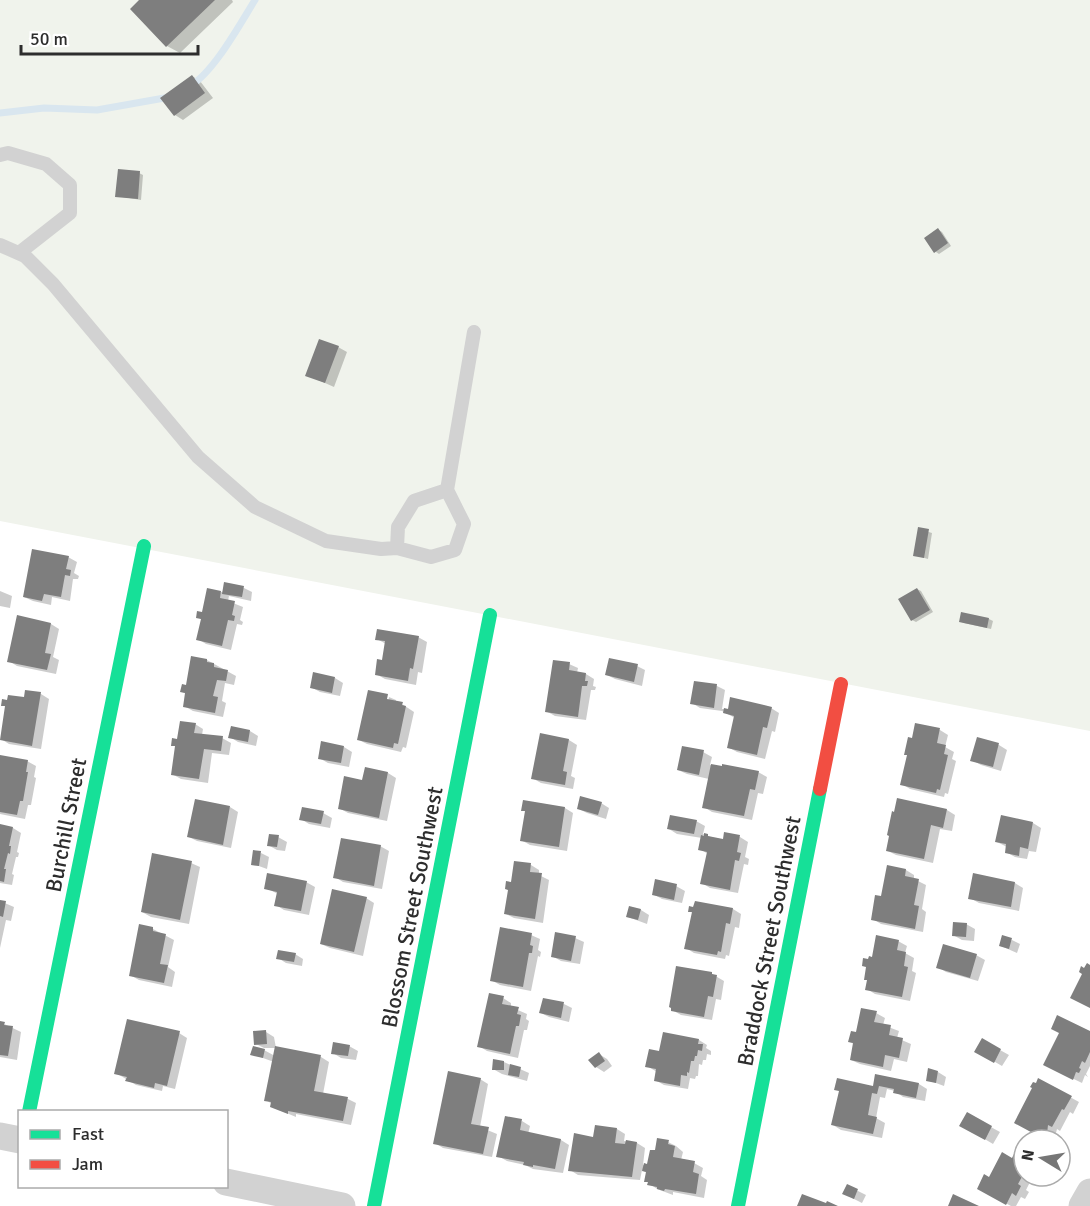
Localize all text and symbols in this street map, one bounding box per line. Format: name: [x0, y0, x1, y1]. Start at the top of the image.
scale bar: [21, 18, 198, 56]
text: 50 m: [30, 28, 68, 50]
street label: Burchill Street: [40, 755, 92, 894]
street label: Blossom Street Southwest: [375, 784, 449, 1030]
street label: Braddock Street Southwest: [732, 813, 807, 1068]
legend: [18, 1110, 228, 1188]
text: Fast: [72, 1123, 104, 1145]
north arrow: [1012, 1128, 1072, 1188]
text: N: [1017, 1148, 1039, 1163]
text: Jam: [72, 1153, 103, 1175]

